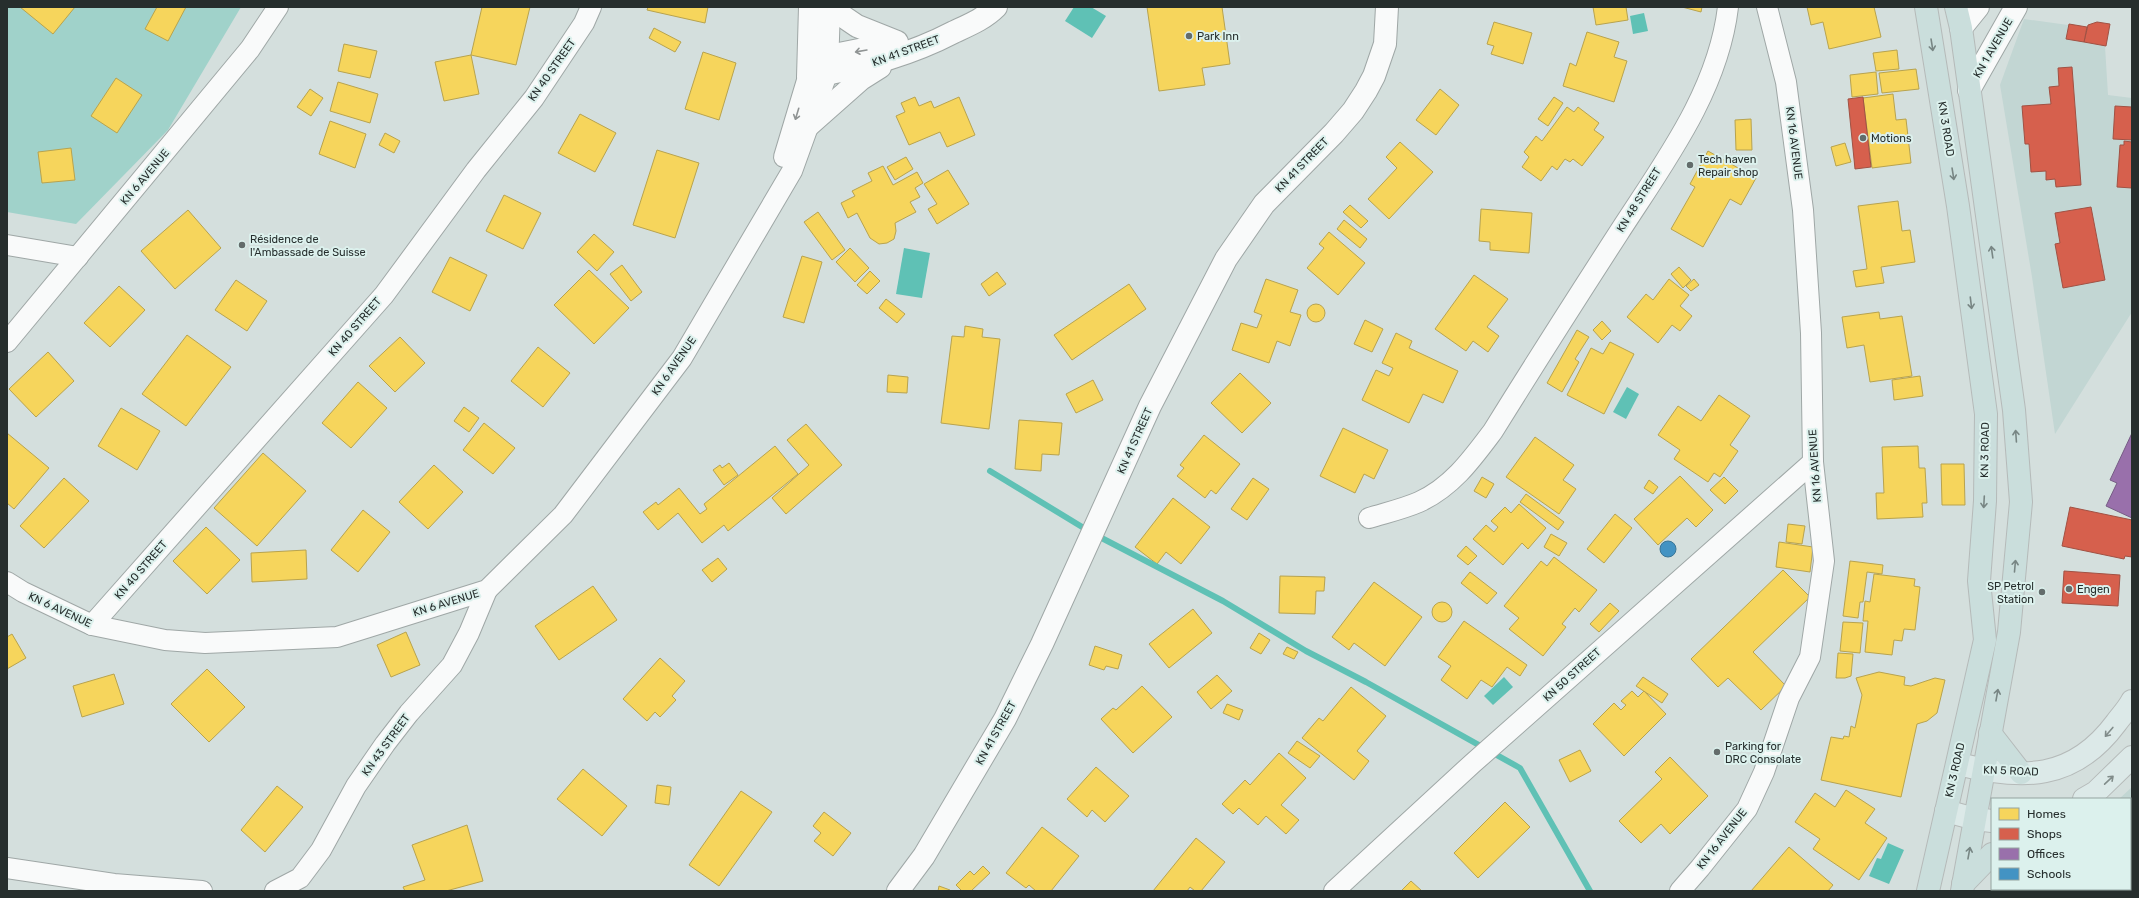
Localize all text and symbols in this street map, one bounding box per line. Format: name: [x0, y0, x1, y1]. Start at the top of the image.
street label: KN 1 AVENUE: [1971, 16, 2015, 80]
place label: Park Inn: [1197, 30, 1239, 43]
marker: Park Inn: [1184, 31, 1194, 41]
street label: KN 41 STREET: [870, 33, 942, 69]
street label: KN 40 STREET: [526, 36, 579, 104]
one-way arrow: [1928, 39, 1936, 52]
one-way arrow: [855, 47, 868, 55]
street label: KN 3 ROAD: [1935, 100, 1957, 158]
street label: KN 16 AVENUE: [1783, 106, 1805, 181]
one-way arrow: [793, 108, 800, 121]
place label: Motions: [1871, 132, 1912, 145]
marker: Motions: [1858, 133, 1868, 143]
street label: KN 41 STREET: [1273, 134, 1332, 195]
street label: KN 6 AVENUE: [118, 146, 172, 207]
place label: Tech haven Repair shop: [1698, 153, 1758, 179]
marker: Tech haven Repair shop: [1685, 160, 1695, 170]
street label: KN 48 STREET: [1614, 165, 1664, 235]
one-way arrow: [1949, 167, 1957, 180]
place label: Résidence de l'Ambassade de Suisse: [250, 233, 366, 259]
marker: Résidence de l'Ambassade de Suisse: [237, 240, 247, 250]
one-way arrow: [1988, 246, 1996, 259]
street label: KN 40 STREET: [326, 295, 384, 359]
one-way arrow: [1967, 296, 1975, 309]
street label: KN 6 AVENUE: [649, 334, 699, 398]
street label: KN 41 STREET: [1115, 405, 1156, 476]
street label: KN 3 ROAD: [1978, 422, 1992, 478]
street label: KN 16 AVENUE: [1806, 429, 1824, 503]
one-way arrow: [2012, 430, 2019, 443]
one-way arrow: [1981, 495, 1988, 508]
street label: KN 40 STREET: [112, 538, 170, 602]
one-way arrow: [2011, 560, 2018, 573]
place label: SP Petrol Station: [1987, 580, 2034, 606]
place label: Engen: [2077, 583, 2110, 596]
marker: Engen: [2064, 584, 2074, 594]
street label: KN 6 AVENUE: [411, 587, 481, 619]
marker: SP Petrol Station: [2037, 587, 2047, 597]
street label: KN 6 AVENUE: [26, 590, 94, 631]
street label: KN 50 STREET: [1540, 645, 1604, 704]
one-way arrow: [1993, 689, 2001, 702]
street label: KN 41 STREET: [973, 698, 1019, 767]
street label: KN 43 STREET: [359, 711, 413, 778]
one-way arrow: [2104, 727, 2113, 737]
place label: Parking for DRC Consolate: [1725, 740, 1801, 766]
street label: KN 3 ROAD: [1942, 741, 1968, 799]
marker: Parking for DRC Consolate: [1712, 747, 1722, 757]
street label: KN 5 ROAD: [1983, 764, 2039, 778]
one-way arrow: [2104, 775, 2114, 784]
legend: [1991, 798, 2131, 890]
street label: KN 16 AVENUE: [1694, 806, 1750, 872]
text: Homes: [2027, 807, 2066, 821]
text: Shops: [2027, 827, 2062, 841]
one-way arrow: [1965, 847, 1973, 860]
text: Offices: [2027, 847, 2065, 861]
text: Schools: [2027, 867, 2071, 881]

